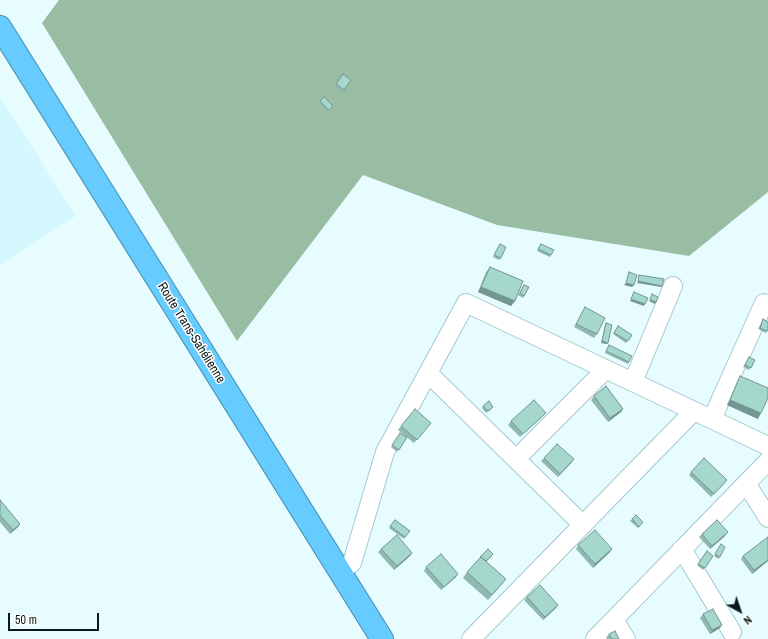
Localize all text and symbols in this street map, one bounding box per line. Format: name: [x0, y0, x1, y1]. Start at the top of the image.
street label: Route Trans-Sahélienne: [154, 280, 228, 386]
north arrow: [720, 591, 760, 631]
scale bar: [10, 605, 101, 631]
text: 50 m: [15, 612, 37, 628]
text: N: [741, 613, 755, 628]

